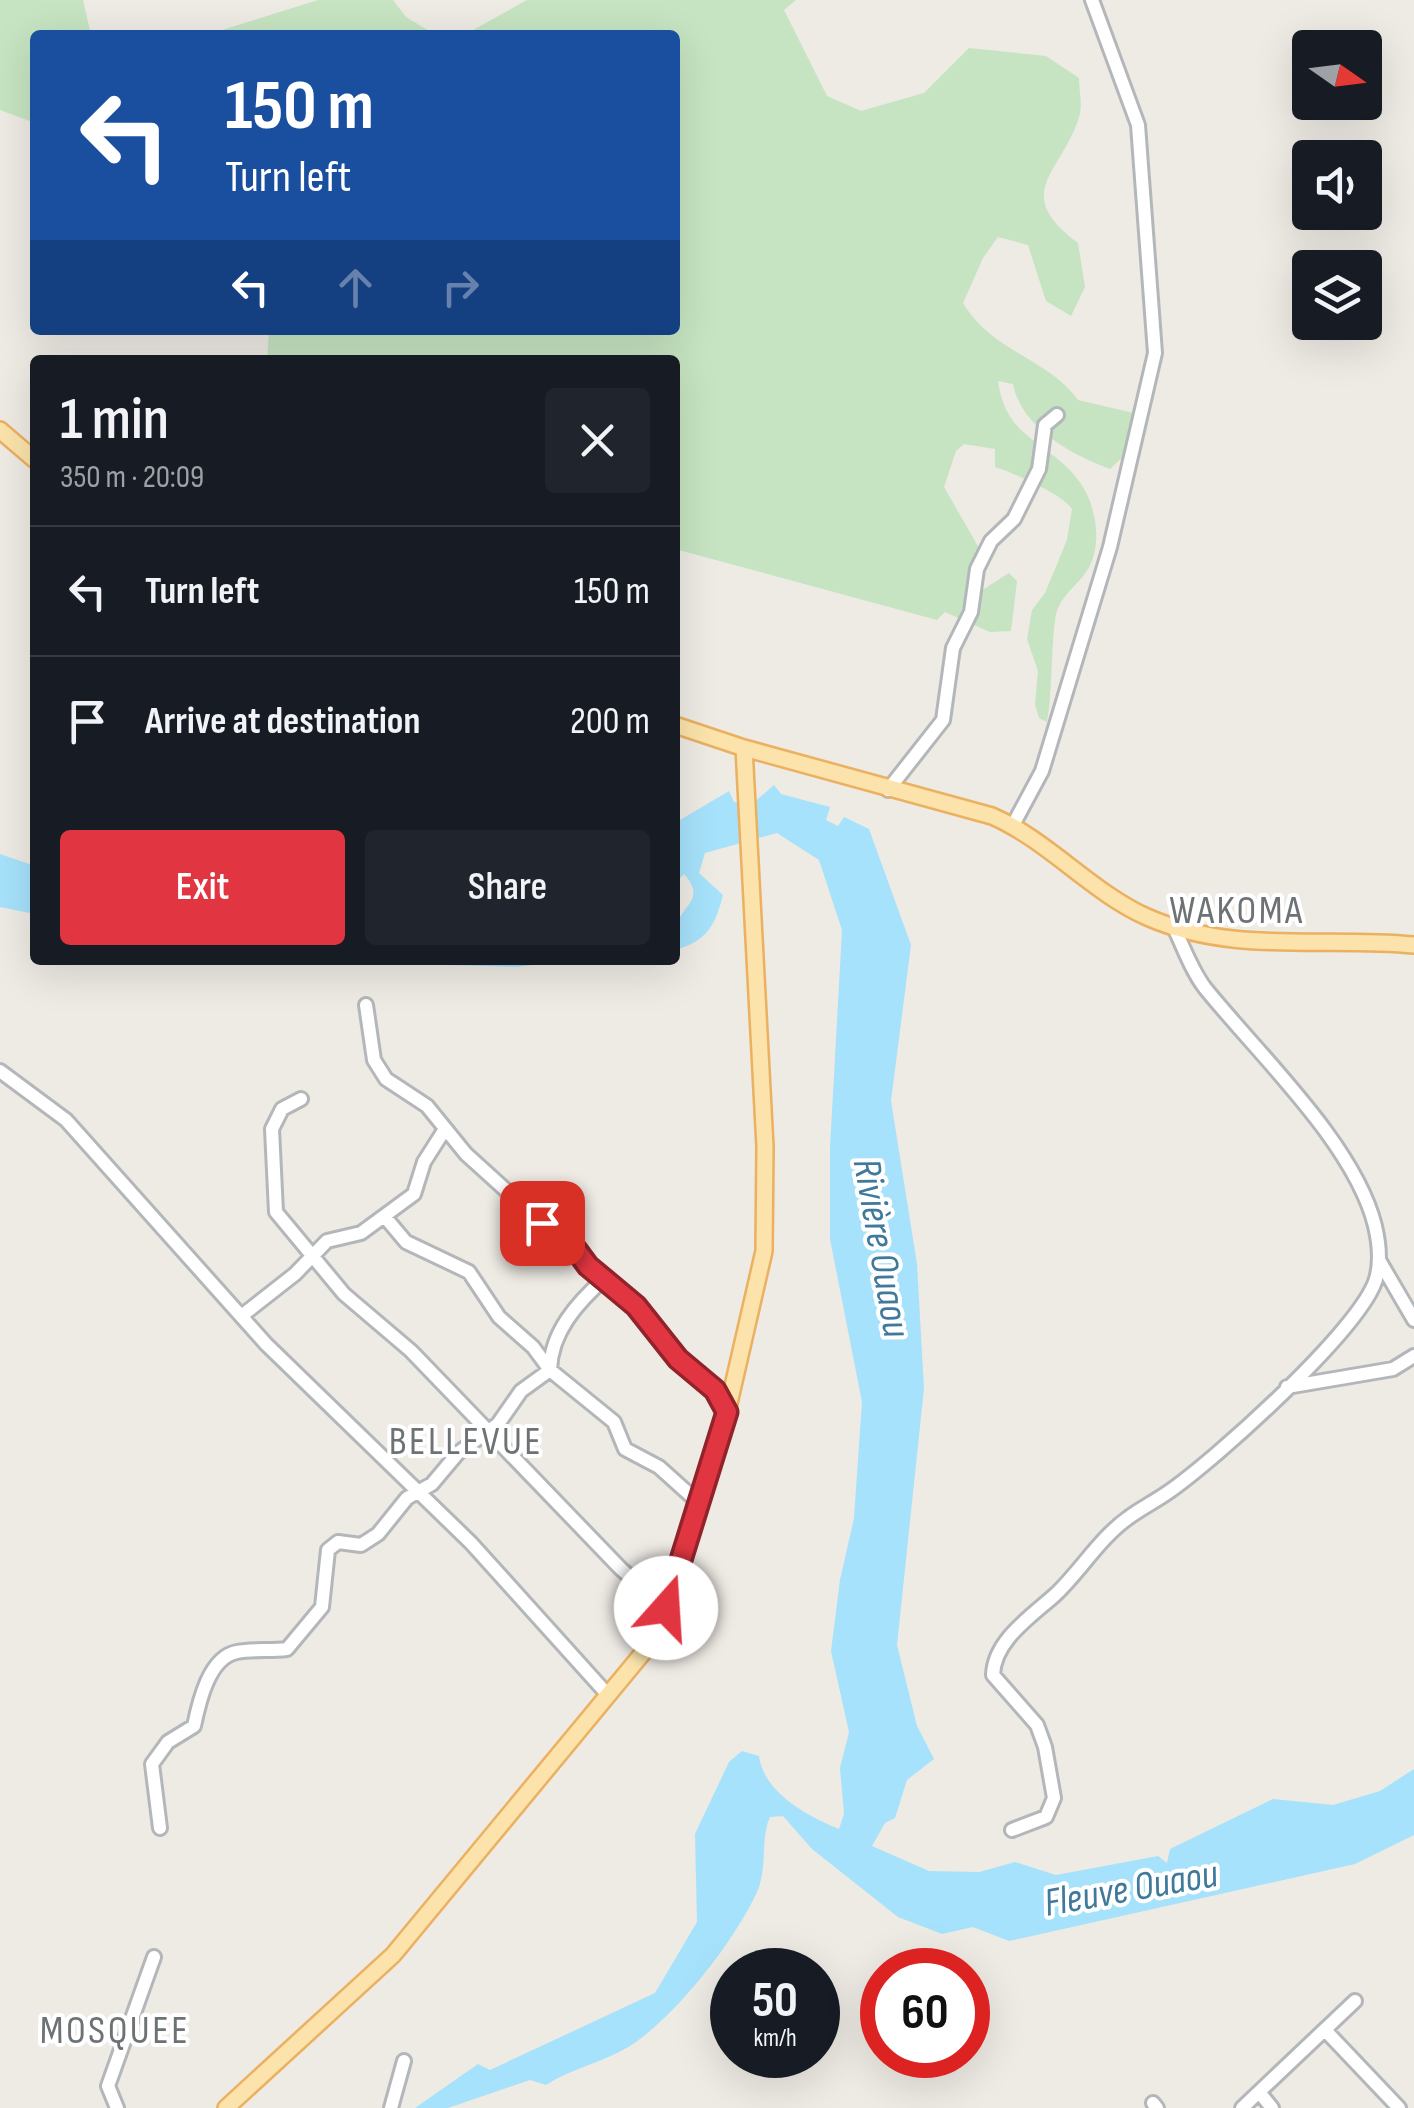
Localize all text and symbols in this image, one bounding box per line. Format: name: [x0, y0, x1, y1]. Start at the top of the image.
north arrow: [1292, 30, 1382, 120]
map controls: [1292, 30, 1382, 340]
text: 150 m: [225, 65, 374, 149]
icon: left: [60, 70, 190, 200]
button: sound: [1292, 140, 1382, 230]
text: Turn left: [225, 150, 351, 205]
button: layers: [1292, 250, 1382, 340]
icon: left: [223, 260, 278, 315]
icon: ahead: [328, 260, 383, 315]
icon: right: [433, 260, 488, 315]
text: 1 min: [60, 384, 169, 456]
button: close: [545, 388, 650, 493]
text: 350 m · 20:09: [60, 458, 204, 497]
icon: left: [60, 564, 115, 619]
text: Turn left: [145, 569, 259, 614]
text: 150 m: [574, 569, 650, 614]
icon: arrive: [60, 694, 115, 749]
text: Arrive at destination: [145, 699, 420, 744]
text: 200 m: [570, 699, 650, 744]
button: Exit: [60, 830, 345, 945]
button: Share: [365, 830, 650, 945]
district label: WAKOMA: [1169, 887, 1305, 935]
water label: Rivière Ouaou: [842, 1155, 920, 1342]
pin: [500, 1181, 585, 1266]
icon: arrive: [515, 1196, 570, 1251]
district label: BELLEVUE: [389, 1418, 543, 1466]
position arrow: [614, 1556, 718, 1660]
water label: Fleuve Ouaou: [1041, 1850, 1222, 1928]
speed limit sign: 60: [860, 1948, 990, 2078]
text: 50: [752, 1971, 798, 2031]
district label: MOSQUEE: [40, 2007, 190, 2055]
text: km/h: [753, 2023, 797, 2054]

